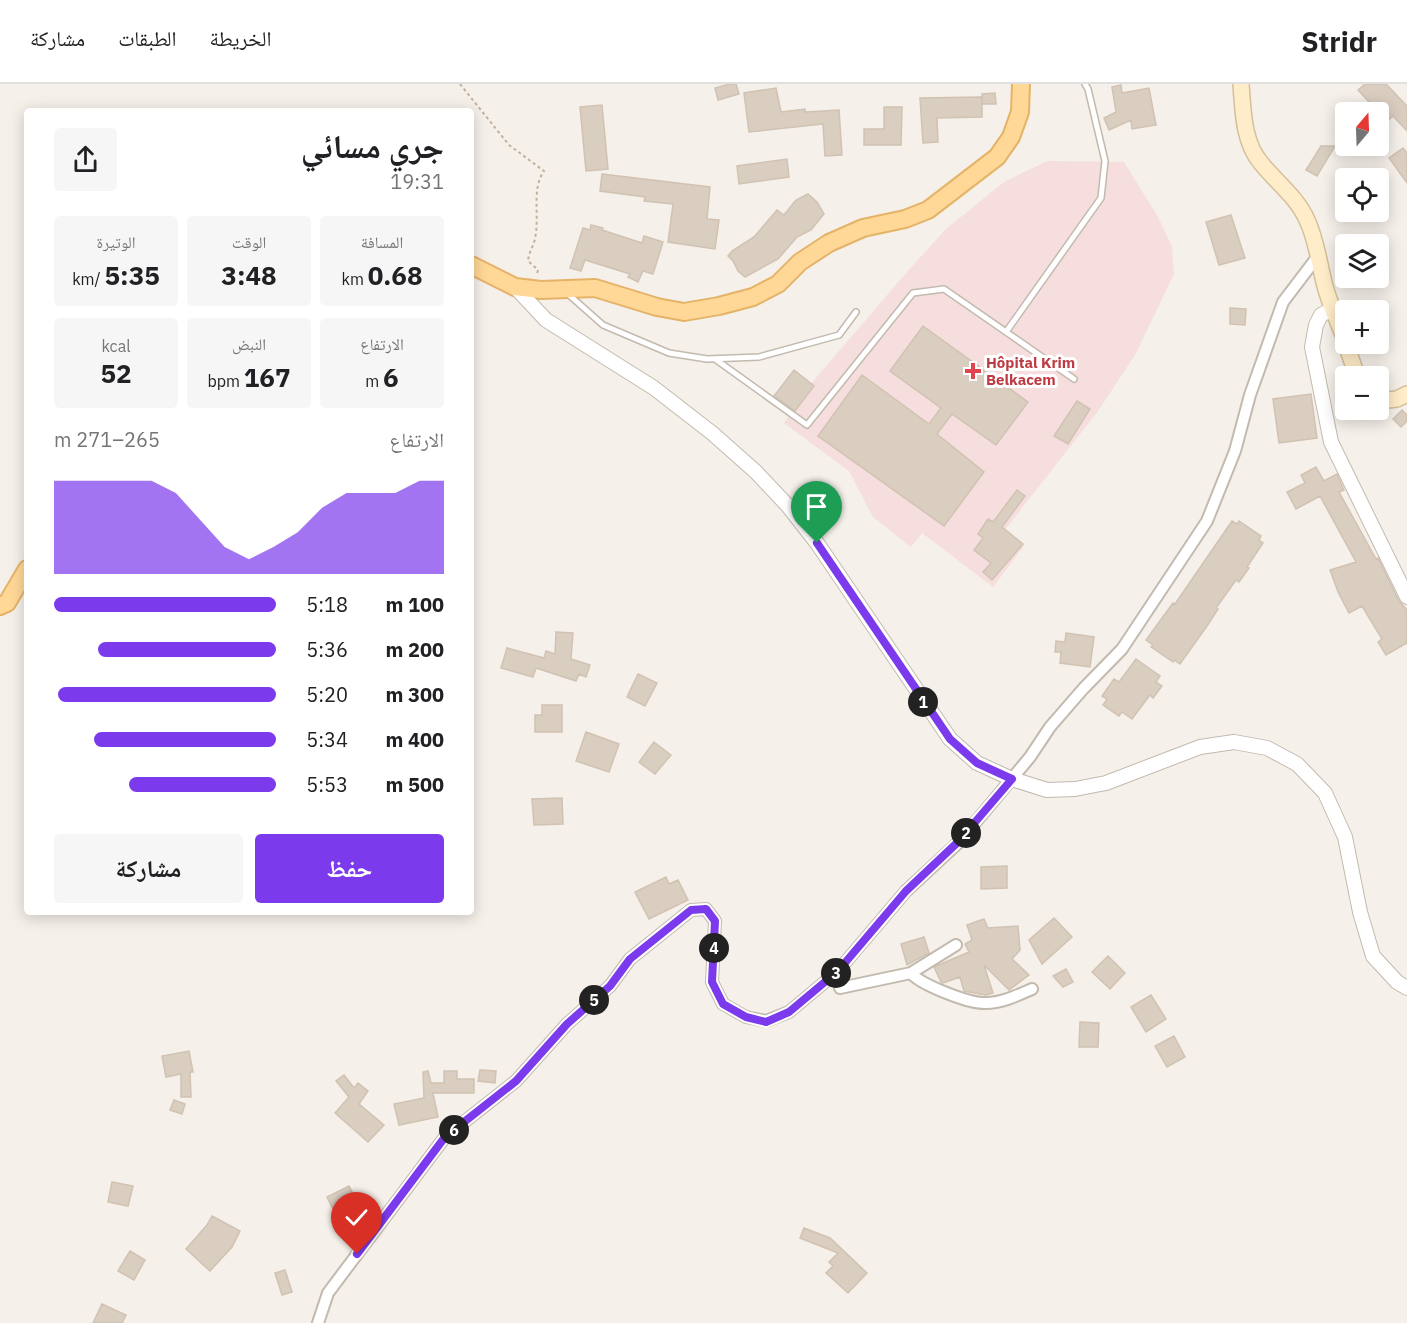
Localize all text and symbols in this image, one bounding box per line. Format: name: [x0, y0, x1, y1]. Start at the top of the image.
text: Stridr: [1301, 23, 1377, 60]
text: مشاركة: [30, 24, 85, 52]
text: الطبقات: [118, 24, 177, 52]
text: الخريطة: [210, 24, 271, 52]
north arrow: [1335, 102, 1389, 156]
map controls: [1335, 102, 1389, 420]
text: جري مسائي: [301, 124, 444, 167]
button: share: [54, 128, 117, 191]
text: 19:31: [390, 168, 444, 195]
button: locate: [1335, 168, 1389, 222]
text: الوتيرة: [97, 232, 135, 252]
text: الوقت: [232, 232, 266, 252]
text: المسافة: [361, 232, 403, 252]
button: layers: [1335, 234, 1389, 288]
text: 5:35: [104, 258, 160, 292]
text: 3:48: [221, 258, 277, 292]
text: 0.68: [368, 258, 423, 292]
text: /km: [72, 269, 104, 289]
text: km: [341, 269, 368, 289]
button: +: [1335, 300, 1389, 354]
text: النبض: [232, 334, 266, 354]
text: الارتفاع: [360, 334, 404, 354]
text: kcal: [101, 336, 131, 356]
place label: Hôpital Krim Belkacem: [986, 353, 1075, 389]
text: 52: [100, 356, 132, 390]
text: 167: [244, 360, 291, 394]
text: 6: [383, 360, 399, 394]
marker: Hôpital Krim Belkacem: [964, 362, 982, 380]
button: −: [1335, 366, 1389, 420]
text: bpm: [207, 371, 244, 391]
text: m: [365, 371, 383, 391]
text: 265–271 m: [54, 426, 160, 453]
text: الارتفاع: [389, 426, 444, 453]
pin: [791, 481, 842, 543]
icon: arrive: [800, 490, 833, 523]
text: 5:18: [306, 591, 348, 618]
text: 100 m: [385, 591, 444, 618]
text: 5:36: [306, 636, 348, 663]
text: 200 m: [385, 636, 444, 663]
text: 5:20: [306, 681, 348, 708]
text: 300 m: [385, 681, 444, 708]
pin: 1: [908, 687, 938, 717]
text: 1: [918, 692, 928, 712]
text: 5:34: [306, 726, 348, 753]
text: 400 m: [385, 726, 444, 753]
text: 5:53: [306, 771, 348, 798]
text: 500 m: [385, 771, 444, 798]
pin: 2: [951, 818, 981, 848]
text: 2: [961, 823, 971, 843]
button: مشاركة: [54, 834, 243, 903]
button: حفظ: [255, 834, 444, 903]
pin: 4: [699, 933, 729, 963]
text: 4: [709, 938, 719, 958]
pin: 3: [821, 958, 851, 988]
text: 3: [831, 963, 841, 983]
pin: 5: [579, 985, 609, 1015]
text: 5: [589, 990, 599, 1010]
pin: 6: [439, 1115, 469, 1145]
text: 6: [449, 1120, 459, 1140]
pin: [331, 1192, 382, 1254]
icon: check: [340, 1201, 373, 1234]

